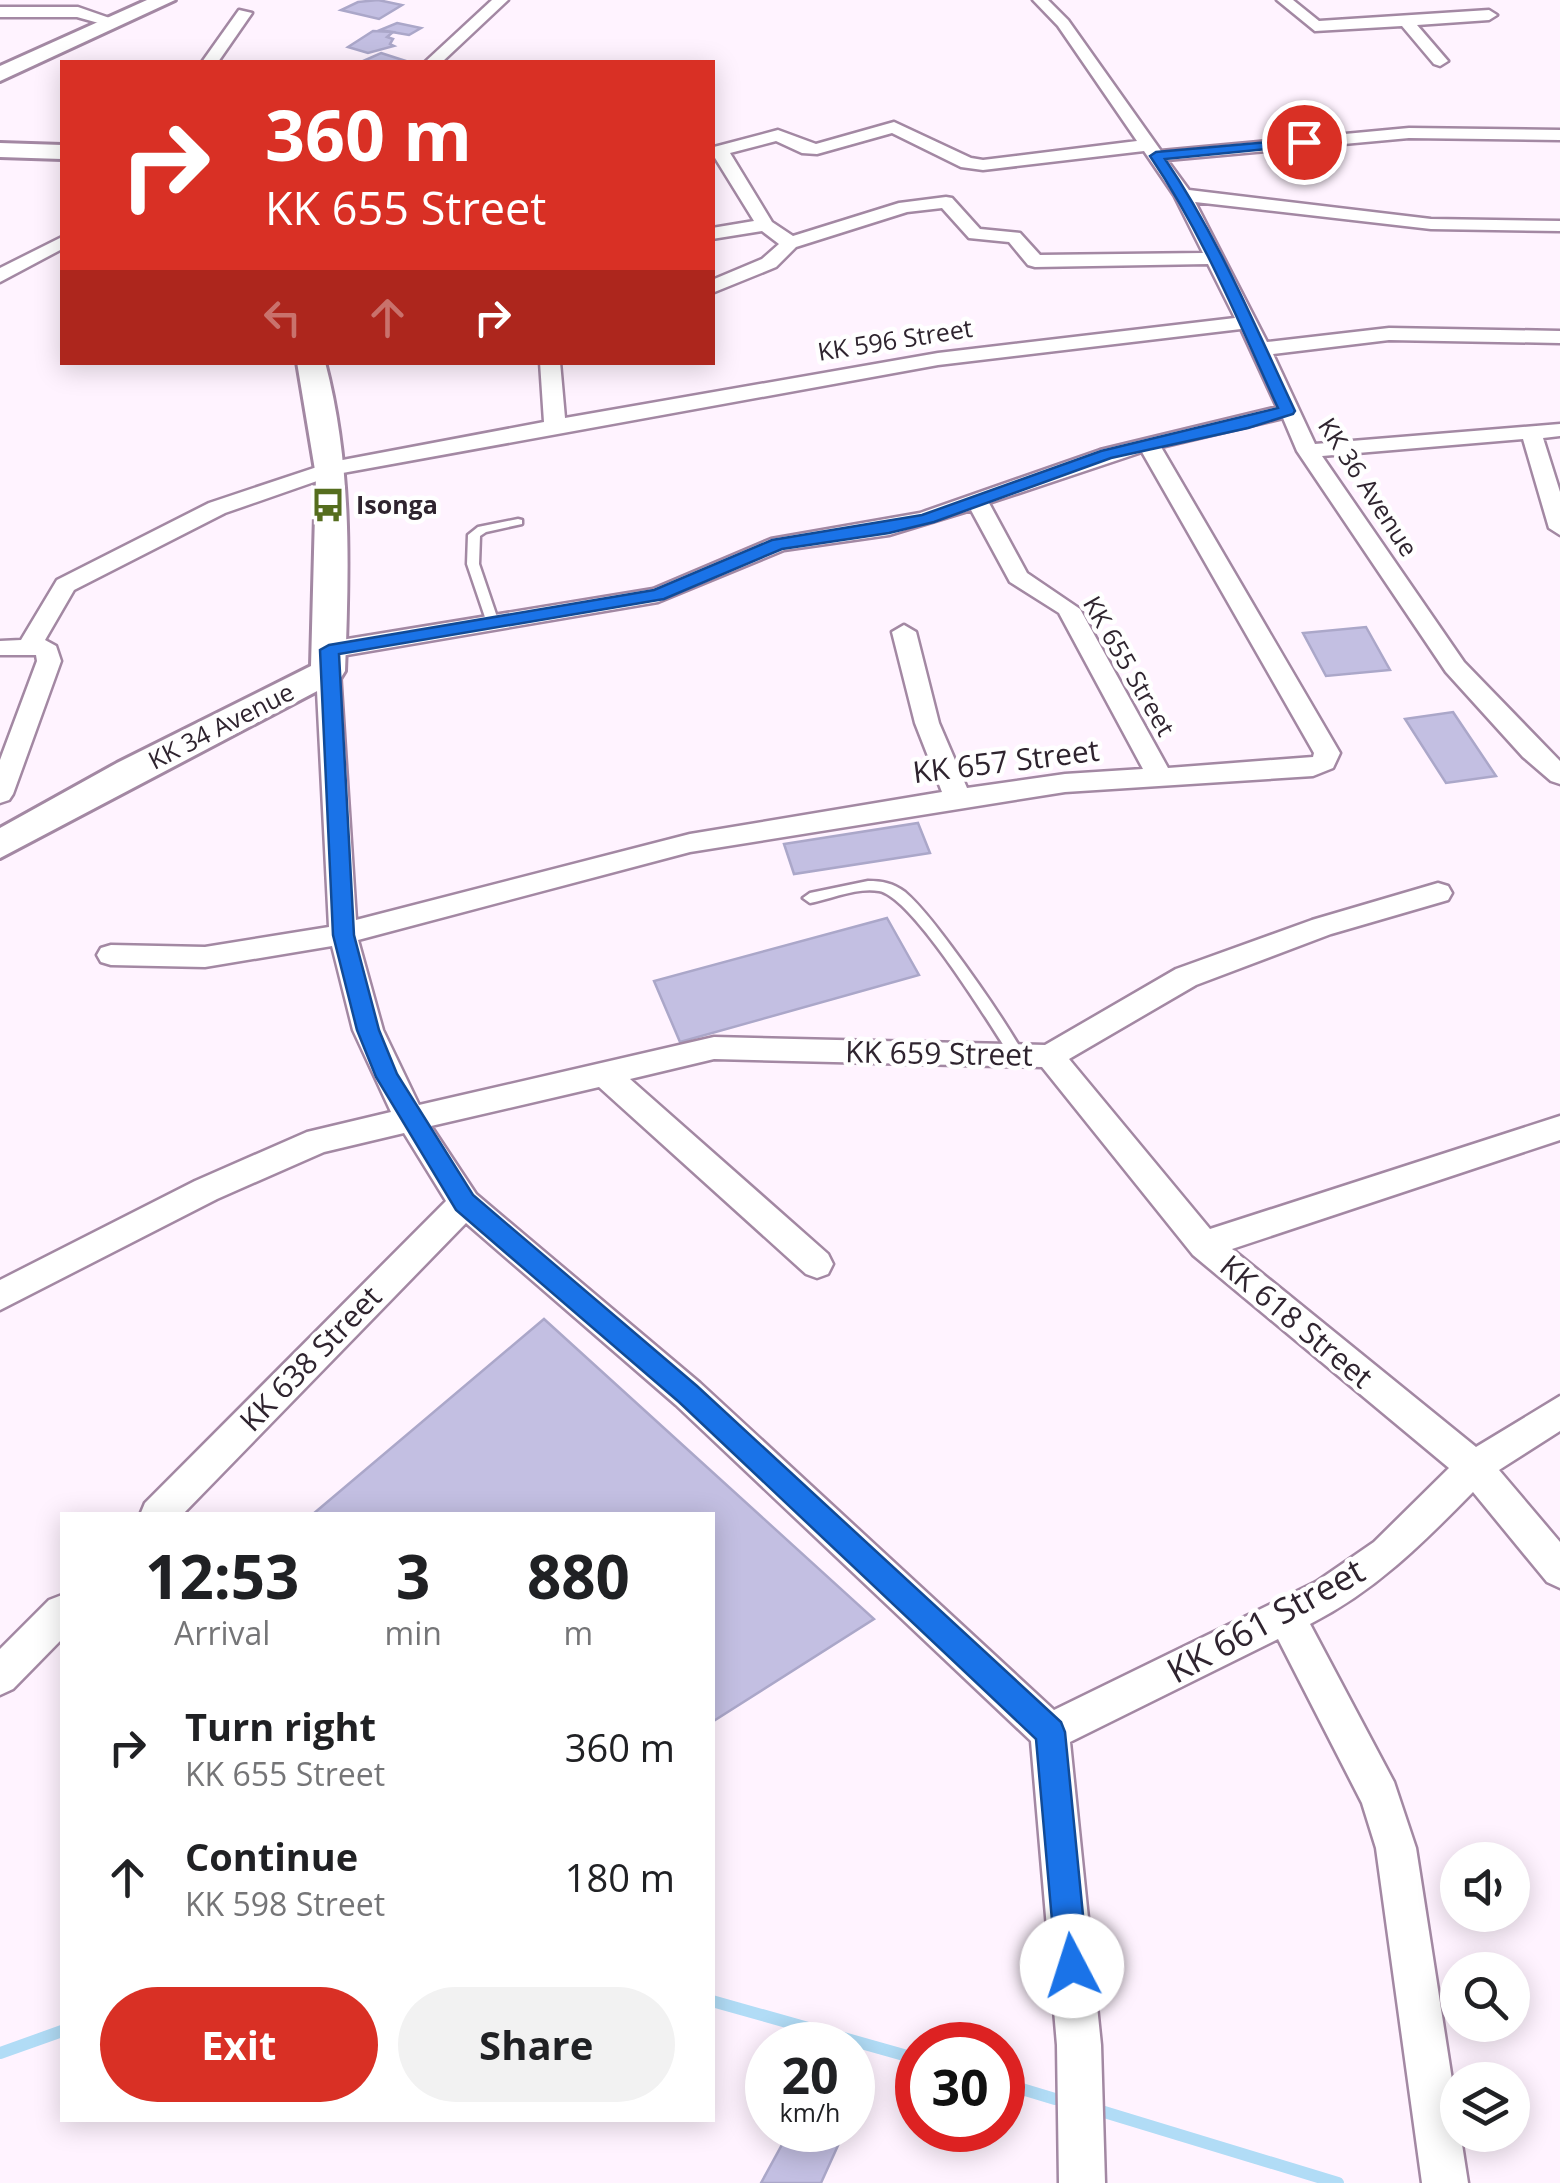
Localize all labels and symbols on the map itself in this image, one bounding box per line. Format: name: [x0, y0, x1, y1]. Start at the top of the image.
pin: [1262, 100, 1347, 185]
street label: KK 596 Street: [815, 310, 975, 368]
street label: KK 36 Avenue: [1311, 410, 1426, 562]
bus stop icon: Isonga: [309, 486, 347, 524]
place label: Isonga: [356, 487, 438, 521]
street label: KK 655 Street: [1076, 589, 1184, 742]
street label: KK 34 Avenue: [142, 674, 299, 776]
street label: KK 657 Street: [910, 729, 1101, 792]
street label: KK 659 Street: [845, 1030, 1033, 1075]
street label: KK 618 Street: [1212, 1245, 1382, 1397]
street label: KK 638 Street: [230, 1276, 390, 1440]
street label: KK 661 Street: [1158, 1546, 1372, 1693]
position arrow: [1020, 1914, 1124, 2018]
speed limit sign: 30: [895, 2022, 1025, 2152]

